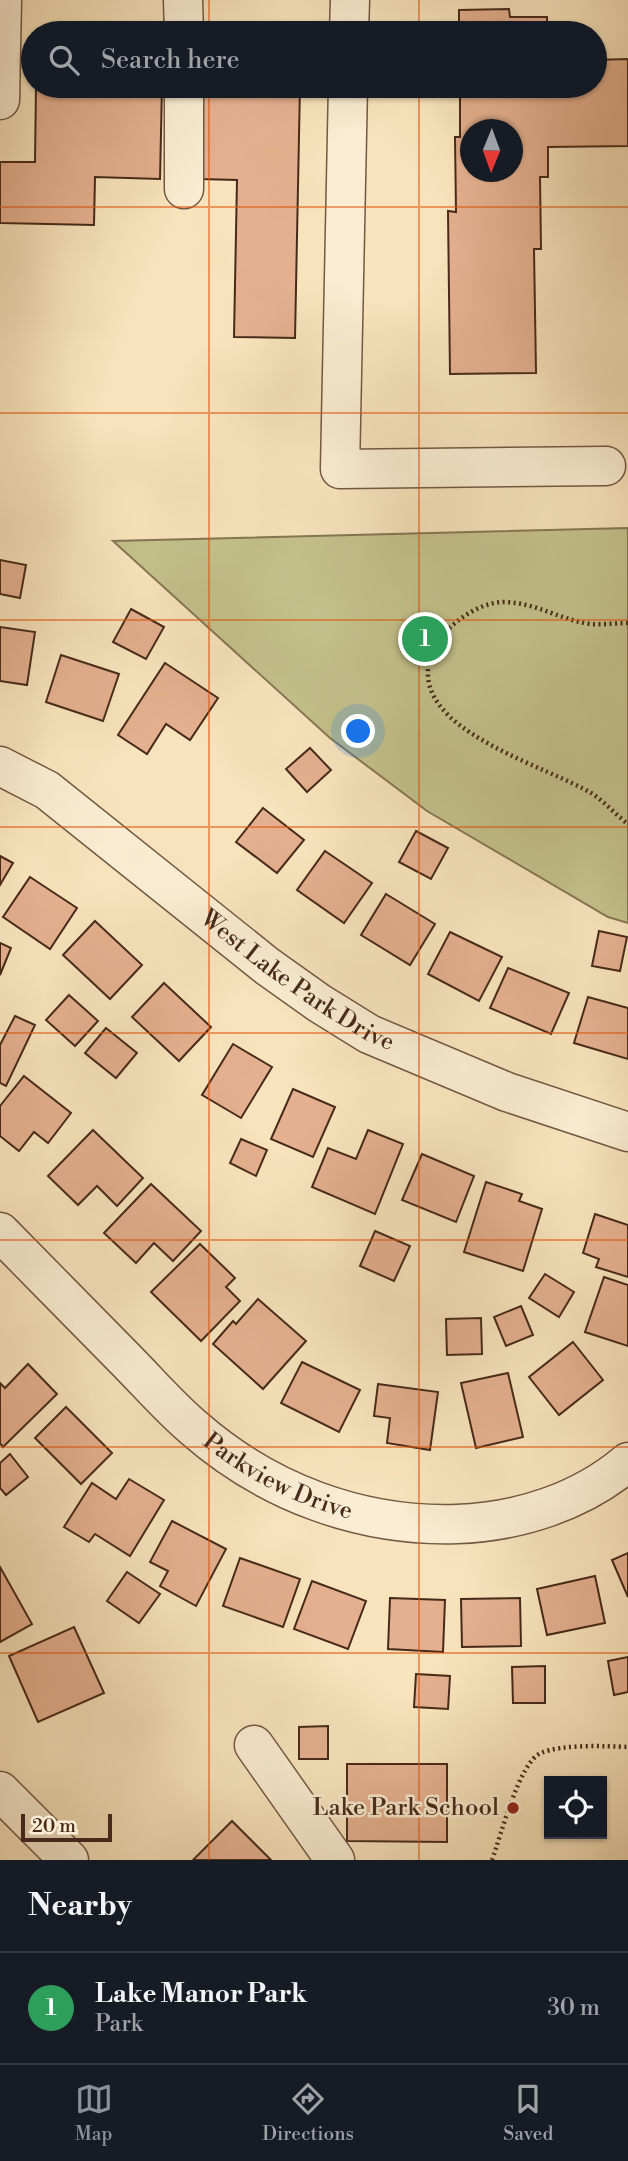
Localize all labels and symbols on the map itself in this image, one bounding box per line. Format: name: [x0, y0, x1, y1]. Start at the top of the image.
north arrow: [460, 119, 523, 182]
pin: 1: [402, 613, 448, 665]
your location: [341, 714, 375, 748]
street label: West Lake Park Drive: [193, 903, 399, 1058]
street label: Parkview Drive: [197, 1427, 356, 1527]
place label: Lake Park School: [313, 1793, 499, 1823]
marker: Lake Park School: [505, 1800, 521, 1816]
scale bar: [21, 1811, 112, 1843]

